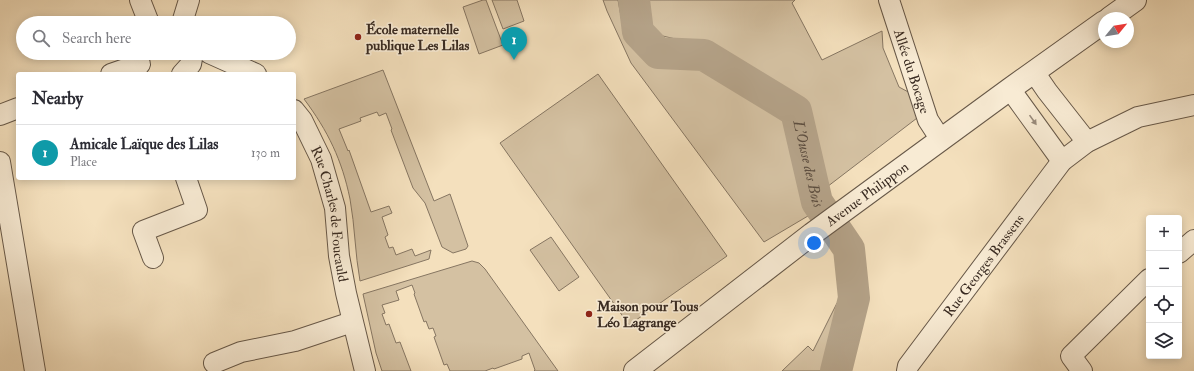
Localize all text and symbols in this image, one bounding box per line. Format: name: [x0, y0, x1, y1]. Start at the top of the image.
north arrow: [1098, 12, 1134, 48]
search box: [16, 16, 296, 60]
place label: École maternelle publique Les Lilas: [365, 20, 470, 55]
street label: Allée du Bocage: [890, 26, 933, 116]
icon: search: [30, 27, 52, 49]
pin: 1: [501, 27, 527, 60]
text: Search here: [62, 29, 131, 48]
marker: École maternelle publique Les Lilas: [353, 32, 363, 42]
text: Nearby: [32, 88, 83, 109]
one-way arrow: [1029, 115, 1038, 126]
water label: L'Ousse des Bois: [788, 117, 828, 212]
text: Amicale Laïque des Lilas: [70, 135, 218, 154]
street label: Rue Charles de Foucauld: [307, 143, 352, 283]
text: 1: [43, 145, 47, 161]
text: 130 m: [251, 145, 280, 161]
text: Place: [70, 154, 97, 170]
street label: Avenue Philippon: [822, 158, 912, 231]
street label: Rue Georges Brassens: [940, 211, 1028, 320]
map controls: [1146, 215, 1182, 359]
button: +: [1146, 215, 1182, 251]
your location: [804, 233, 824, 253]
button: −: [1146, 251, 1182, 287]
button: locate: [1146, 287, 1182, 323]
place label: Maison pour Tous Léo Lagrange: [596, 298, 698, 332]
marker: Maison pour Tous Léo Lagrange: [584, 309, 594, 319]
button: layers: [1146, 323, 1182, 359]

